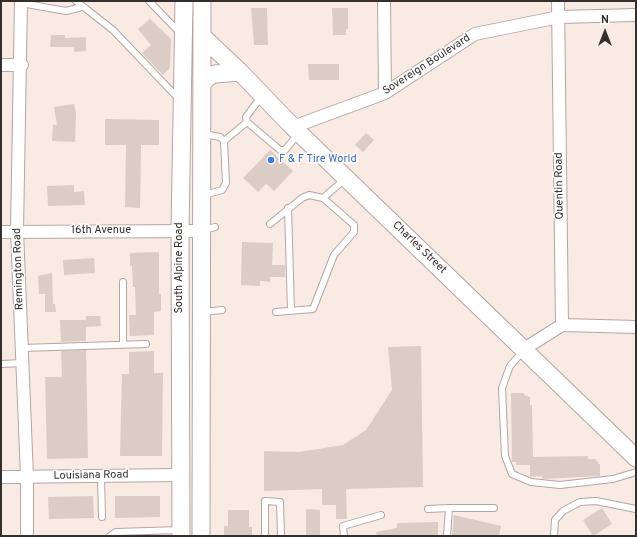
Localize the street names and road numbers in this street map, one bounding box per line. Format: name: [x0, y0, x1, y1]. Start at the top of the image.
street label: Sovereign Boulevard: [381, 32, 473, 98]
street label: Quentin Road: [553, 152, 567, 220]
street label: Charles Street: [389, 219, 449, 277]
street label: South Alpine Road: [173, 222, 187, 314]
street label: 16th Avenue: [71, 224, 131, 238]
street label: Remington Road: [11, 228, 27, 310]
street label: Louisiana Road: [53, 469, 129, 483]

